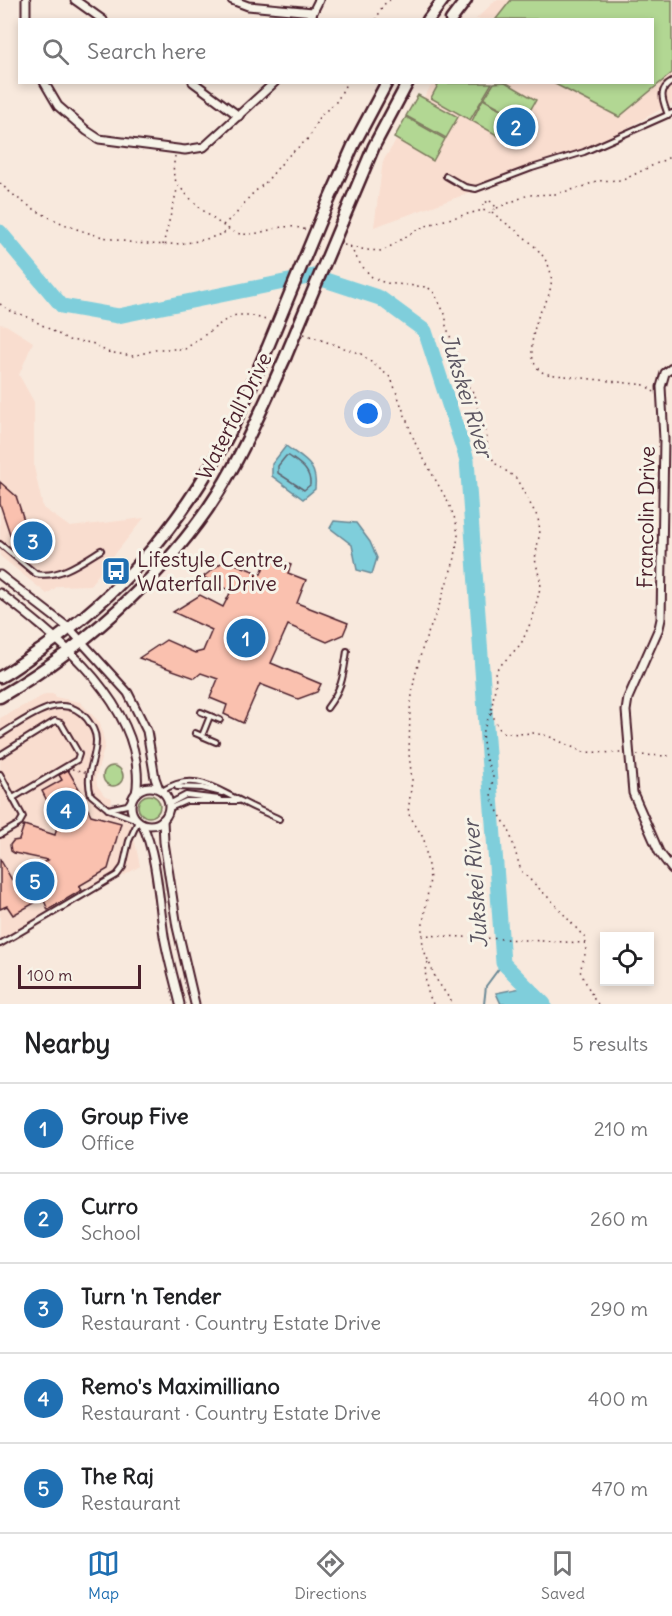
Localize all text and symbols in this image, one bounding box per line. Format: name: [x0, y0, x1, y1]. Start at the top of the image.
search box: [18, 18, 654, 84]
icon: search: [39, 35, 72, 68]
text: Search here: [87, 37, 206, 65]
pin: 2: [496, 104, 536, 150]
water label: Jukskei River: [435, 329, 500, 464]
street label: Waterfall Drive: [190, 348, 278, 484]
your location: [353, 399, 382, 428]
street label: Francolin Drive: [631, 446, 661, 588]
pin: 3: [14, 518, 52, 564]
place label: Lifestyle Centre, Waterfall Drive: [137, 546, 288, 597]
bus stop icon: Lifestyle Centre, Waterfall Drive: [100, 555, 132, 587]
pin: 1: [226, 616, 266, 660]
pin: 4: [46, 788, 86, 832]
water label: Jukskei River: [456, 816, 493, 949]
pin: 5: [15, 858, 54, 904]
map controls: [600, 932, 654, 986]
button: locate: [600, 932, 654, 986]
scale bar: [18, 962, 141, 989]
text: 100 m: [27, 965, 72, 985]
text: Nearby: [24, 1027, 110, 1060]
text: 5 results: [572, 1031, 648, 1056]
text: Group Five: [81, 1102, 189, 1130]
text: 1: [40, 1116, 47, 1141]
text: 210 m: [594, 1116, 648, 1141]
text: Office: [81, 1130, 135, 1155]
text: Curro: [81, 1192, 138, 1220]
text: 2: [38, 1206, 49, 1231]
text: 260 m: [590, 1206, 648, 1231]
text: School: [81, 1220, 141, 1245]
text: Turn 'n Tender: [81, 1282, 221, 1310]
text: 3: [38, 1296, 49, 1321]
text: 290 m: [590, 1296, 648, 1321]
text: Restaurant · Country Estate Drive: [81, 1310, 381, 1335]
text: Remo's Maximilliano: [81, 1372, 280, 1400]
text: 4: [38, 1386, 49, 1411]
text: 400 m: [588, 1386, 648, 1411]
text: Restaurant · Country Estate Drive: [81, 1400, 381, 1425]
text: The Raj: [81, 1462, 154, 1490]
text: 5: [38, 1476, 49, 1501]
text: 470 m: [591, 1476, 648, 1501]
text: Restaurant: [81, 1490, 180, 1515]
tab: Map: [87, 1547, 120, 1603]
tab: Directions: [294, 1547, 367, 1603]
tab: Saved: [541, 1547, 585, 1603]

